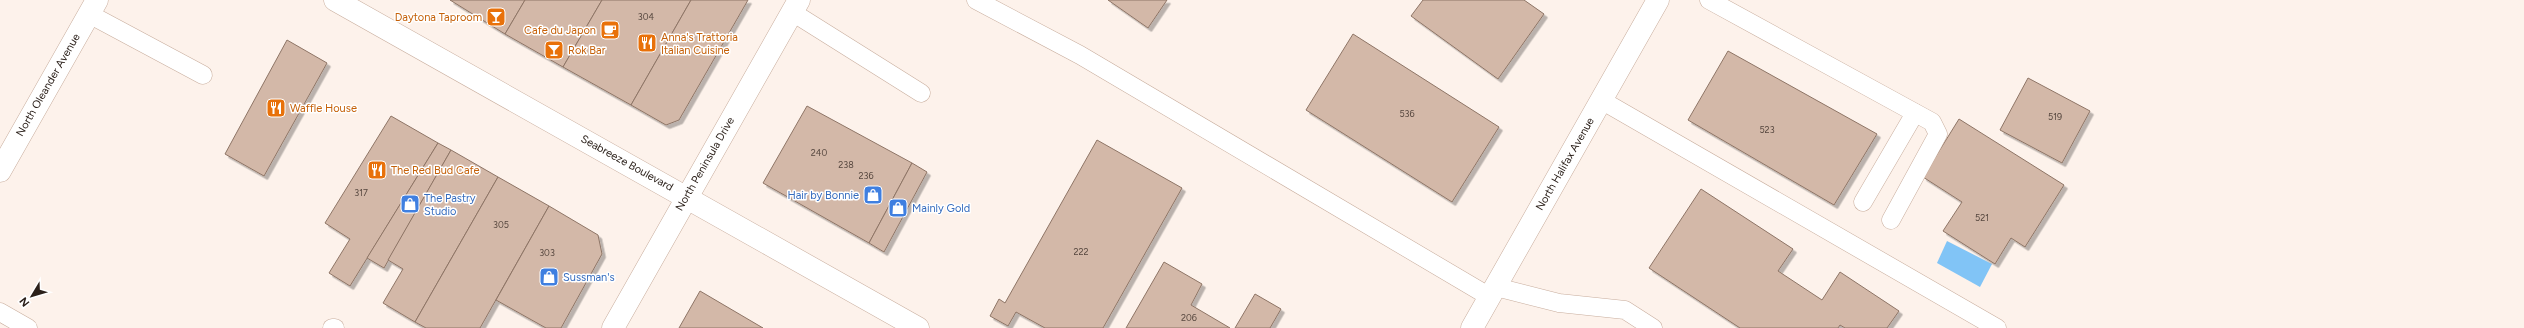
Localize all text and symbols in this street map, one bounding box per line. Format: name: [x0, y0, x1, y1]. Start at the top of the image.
bar icon: Daytona Taproom: [485, 6, 507, 28]
place label: Daytona Taproom: [395, 11, 482, 24]
house number: 304: [638, 11, 655, 22]
cafe icon: Cafe du Japon: [599, 19, 621, 41]
place label: Cafe du Japon: [524, 24, 596, 37]
street label: North Oleander Avenue: [13, 31, 83, 139]
place label: Anna's Trattoria Italian Cuisine: [661, 31, 738, 57]
restaurant icon: Anna's Trattoria Italian Cuisine: [636, 32, 658, 54]
bar icon: Rok Bar: [543, 39, 565, 61]
place label: Rok Bar: [568, 44, 606, 57]
restaurant icon: Waffle House: [265, 97, 287, 119]
place label: Waffle House: [290, 102, 357, 115]
house number: 536: [1399, 108, 1415, 119]
house number: 519: [2048, 111, 2062, 122]
street label: North Peninsula Drive: [673, 115, 737, 213]
street label: North Halifax Avenue: [1533, 115, 1597, 213]
house number: 523: [1759, 124, 1775, 135]
street label: Seabreeze Boulevard: [579, 132, 675, 194]
house number: 240: [811, 147, 827, 158]
restaurant icon: The Red Bud Cafe: [366, 159, 388, 181]
house number: 238: [838, 159, 854, 170]
place label: The Red Bud Cafe: [391, 164, 480, 177]
house number: 236: [858, 170, 874, 181]
shop icon: Hair by Bonnie: [862, 184, 884, 206]
house number: 317: [354, 187, 368, 198]
place label: Hair by Bonnie: [787, 189, 859, 202]
place label: The Pastry Studio: [424, 192, 476, 218]
shop icon: The Pastry Studio: [399, 193, 421, 215]
shop icon: Mainly Gold: [887, 197, 909, 219]
place label: Mainly Gold: [912, 202, 970, 215]
house number: 521: [1975, 212, 1989, 223]
house number: 305: [493, 219, 509, 230]
house number: 222: [1073, 246, 1089, 257]
house number: 303: [539, 247, 555, 258]
shop icon: Sussman's: [538, 266, 560, 288]
place label: Sussman's: [563, 271, 615, 284]
north arrow: [12, 276, 52, 316]
text: N: [17, 294, 32, 309]
house number: 206: [1181, 312, 1197, 323]

